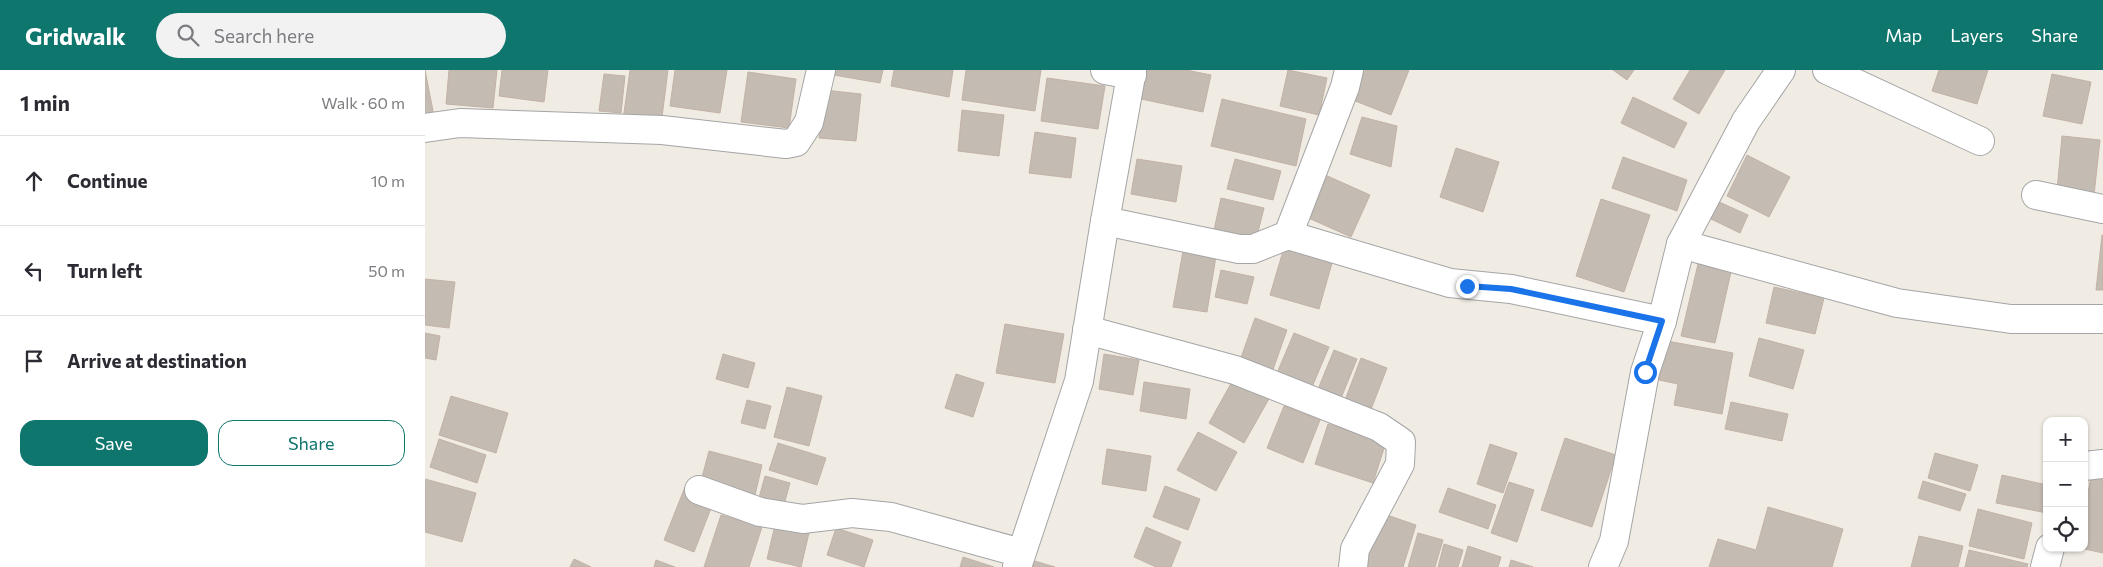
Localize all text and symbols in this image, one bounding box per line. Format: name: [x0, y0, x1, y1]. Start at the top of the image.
search box: [156, 13, 506, 58]
text: Gridwalk: [25, 21, 126, 50]
icon: search: [174, 21, 202, 49]
text: Search here: [214, 24, 314, 47]
text: Map: [1885, 24, 1922, 46]
text: Layers: [1950, 24, 2003, 46]
text: Share: [2031, 24, 2078, 46]
text: 1 min: [20, 90, 70, 115]
text: Walk · 60 m: [321, 93, 405, 112]
icon: ahead: [20, 167, 48, 195]
text: Continue: [67, 169, 147, 192]
text: 10 m: [371, 171, 405, 190]
icon: left: [20, 257, 48, 285]
text: Turn left: [67, 259, 142, 282]
text: 50 m: [368, 261, 405, 280]
route end: [1456, 275, 1479, 298]
icon: arrive: [20, 347, 48, 375]
text: Arrive at destination: [67, 349, 247, 372]
route start: [1634, 361, 1657, 384]
map controls: [2043, 417, 2088, 552]
button: +: [2043, 417, 2088, 462]
button: Save: [20, 420, 208, 466]
button: Share: [218, 420, 405, 466]
button: −: [2043, 462, 2088, 507]
button: locate: [2043, 507, 2088, 552]

